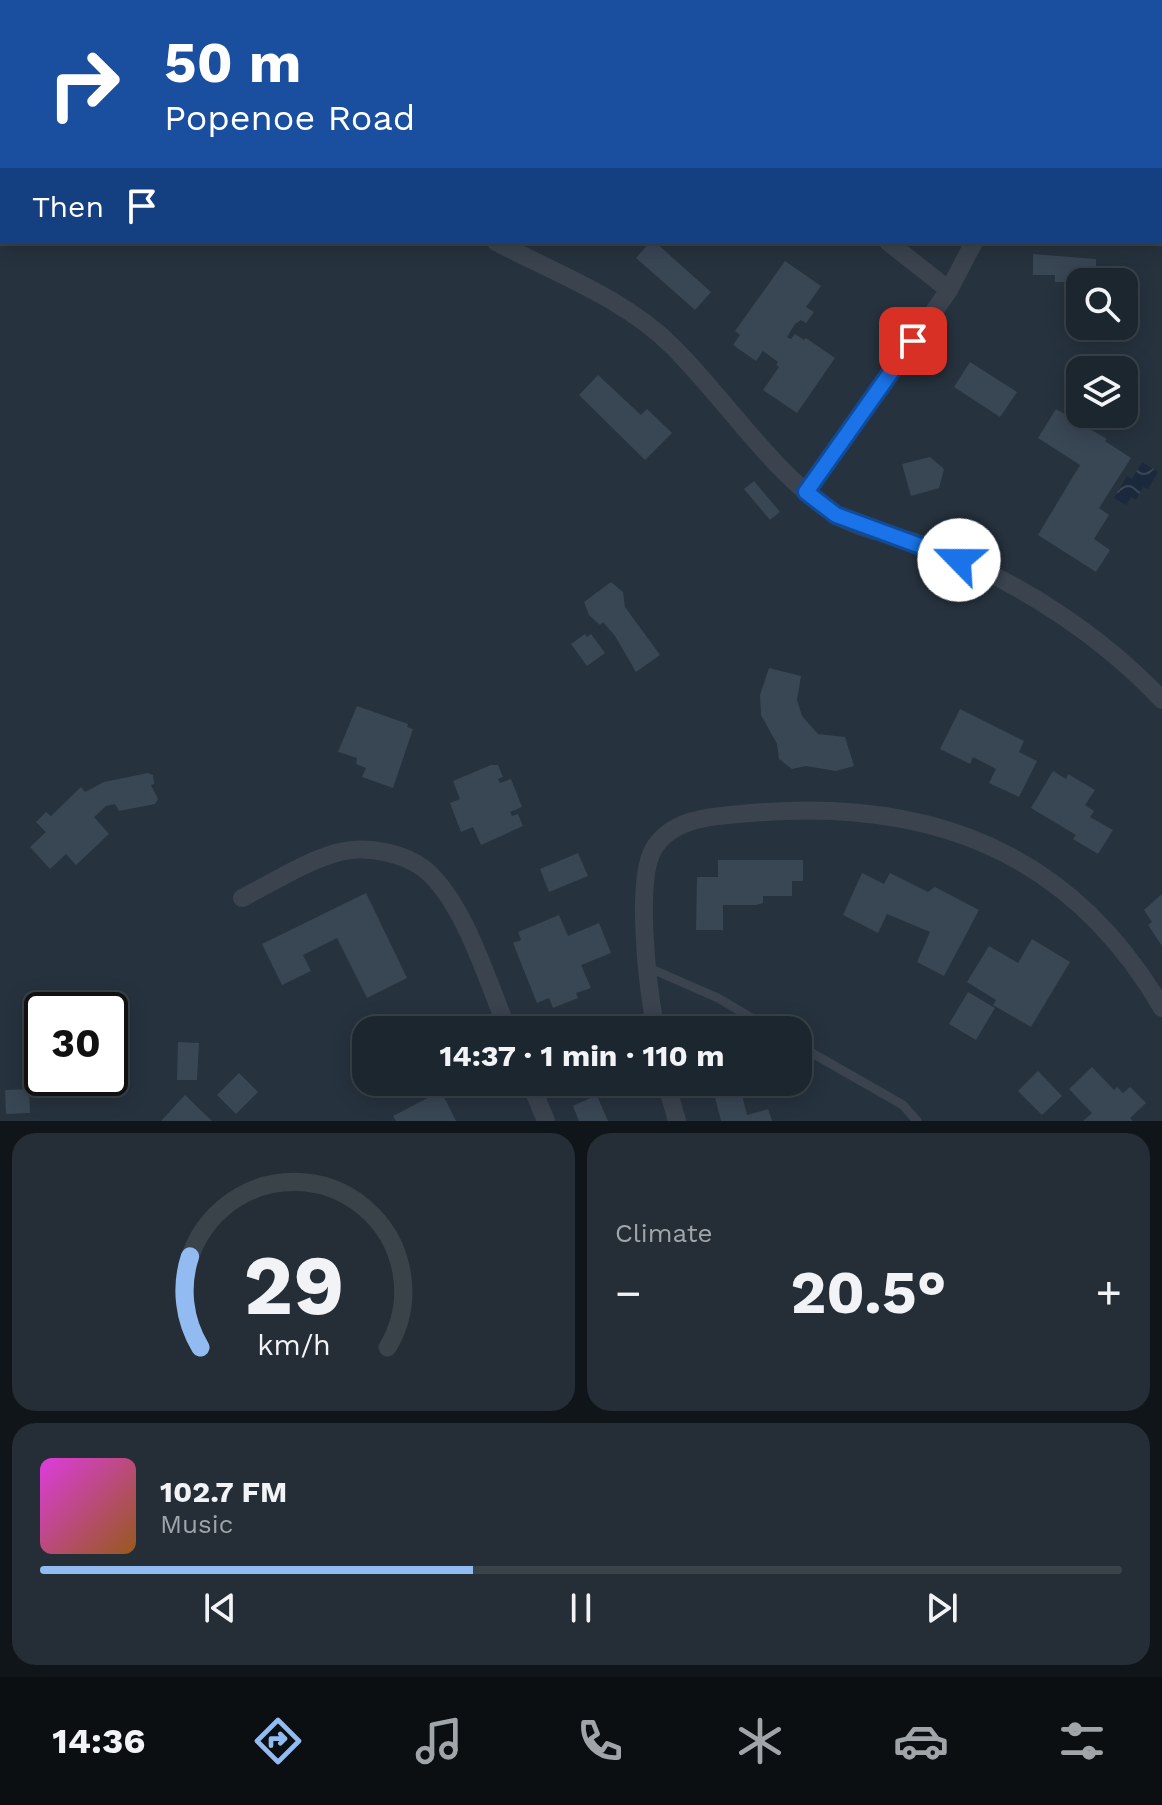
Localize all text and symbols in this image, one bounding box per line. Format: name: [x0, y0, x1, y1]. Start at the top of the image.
text: 50 m: [164, 30, 301, 96]
icon: right: [32, 32, 136, 136]
text: Popenoe Road: [164, 97, 415, 139]
icon: arrive: [120, 184, 164, 228]
text: Then: [32, 189, 104, 224]
map controls: [1066, 268, 1138, 428]
button: search: [1066, 268, 1138, 340]
pin: [879, 307, 947, 375]
icon: arrive: [891, 319, 935, 363]
button: layers: [1066, 356, 1138, 428]
position arrow: [917, 518, 1001, 602]
speed limit sign: 30: [24, 992, 128, 1096]
text: 14:37 · 1 min · 110 m: [439, 1038, 725, 1073]
text: Climate: [615, 1218, 713, 1248]
text: 29: [243, 1237, 344, 1334]
text: 20.5°: [791, 1257, 946, 1328]
text: −: [615, 1267, 642, 1319]
text: +: [1095, 1267, 1122, 1319]
text: km/h: [257, 1328, 330, 1362]
text: 102.7 FM: [160, 1474, 287, 1509]
text: Music: [160, 1509, 233, 1539]
icon: previous: [198, 1586, 242, 1630]
icon: pause: [559, 1586, 603, 1630]
icon: next: [920, 1586, 964, 1630]
icon: directions: [250, 1713, 306, 1769]
icon: music: [411, 1713, 467, 1769]
icon: phone: [572, 1713, 628, 1769]
icon: climate: [732, 1713, 788, 1769]
icon: car: [893, 1713, 949, 1769]
icon: filters: [1054, 1713, 1110, 1769]
text: 14:36: [52, 1720, 146, 1762]

